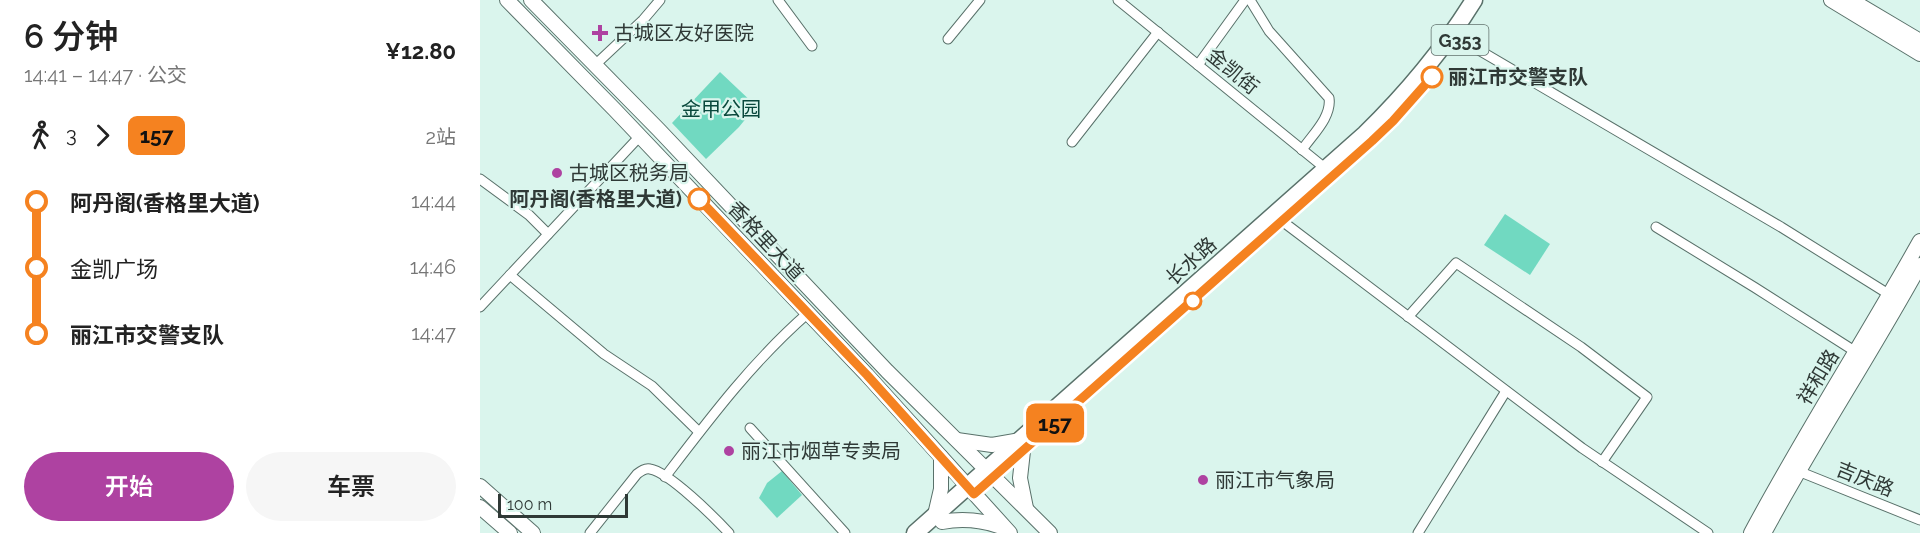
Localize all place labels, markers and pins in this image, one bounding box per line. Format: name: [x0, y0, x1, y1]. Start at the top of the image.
place label: 古城区友好医院: [614, 21, 754, 45]
marker: 古城区友好医院: [591, 24, 609, 42]
place label: 丽江市交警支队: [1448, 65, 1588, 89]
marker: 丽江市交警支队: [1421, 66, 1443, 88]
place label: 古城区税务局: [569, 161, 689, 185]
marker: 古城区税务局: [550, 166, 564, 180]
place label: 阿丹阁(香格里大道): [510, 187, 682, 211]
marker: 阿丹阁(香格里大道): [688, 188, 710, 210]
unlabelled marker: [1184, 292, 1202, 310]
place label: 丽江市烟草专卖局: [741, 439, 901, 463]
marker: 丽江市烟草专卖局: [722, 444, 736, 458]
place label: 丽江市气象局: [1215, 468, 1335, 492]
marker: 丽江市气象局: [1196, 473, 1210, 487]

